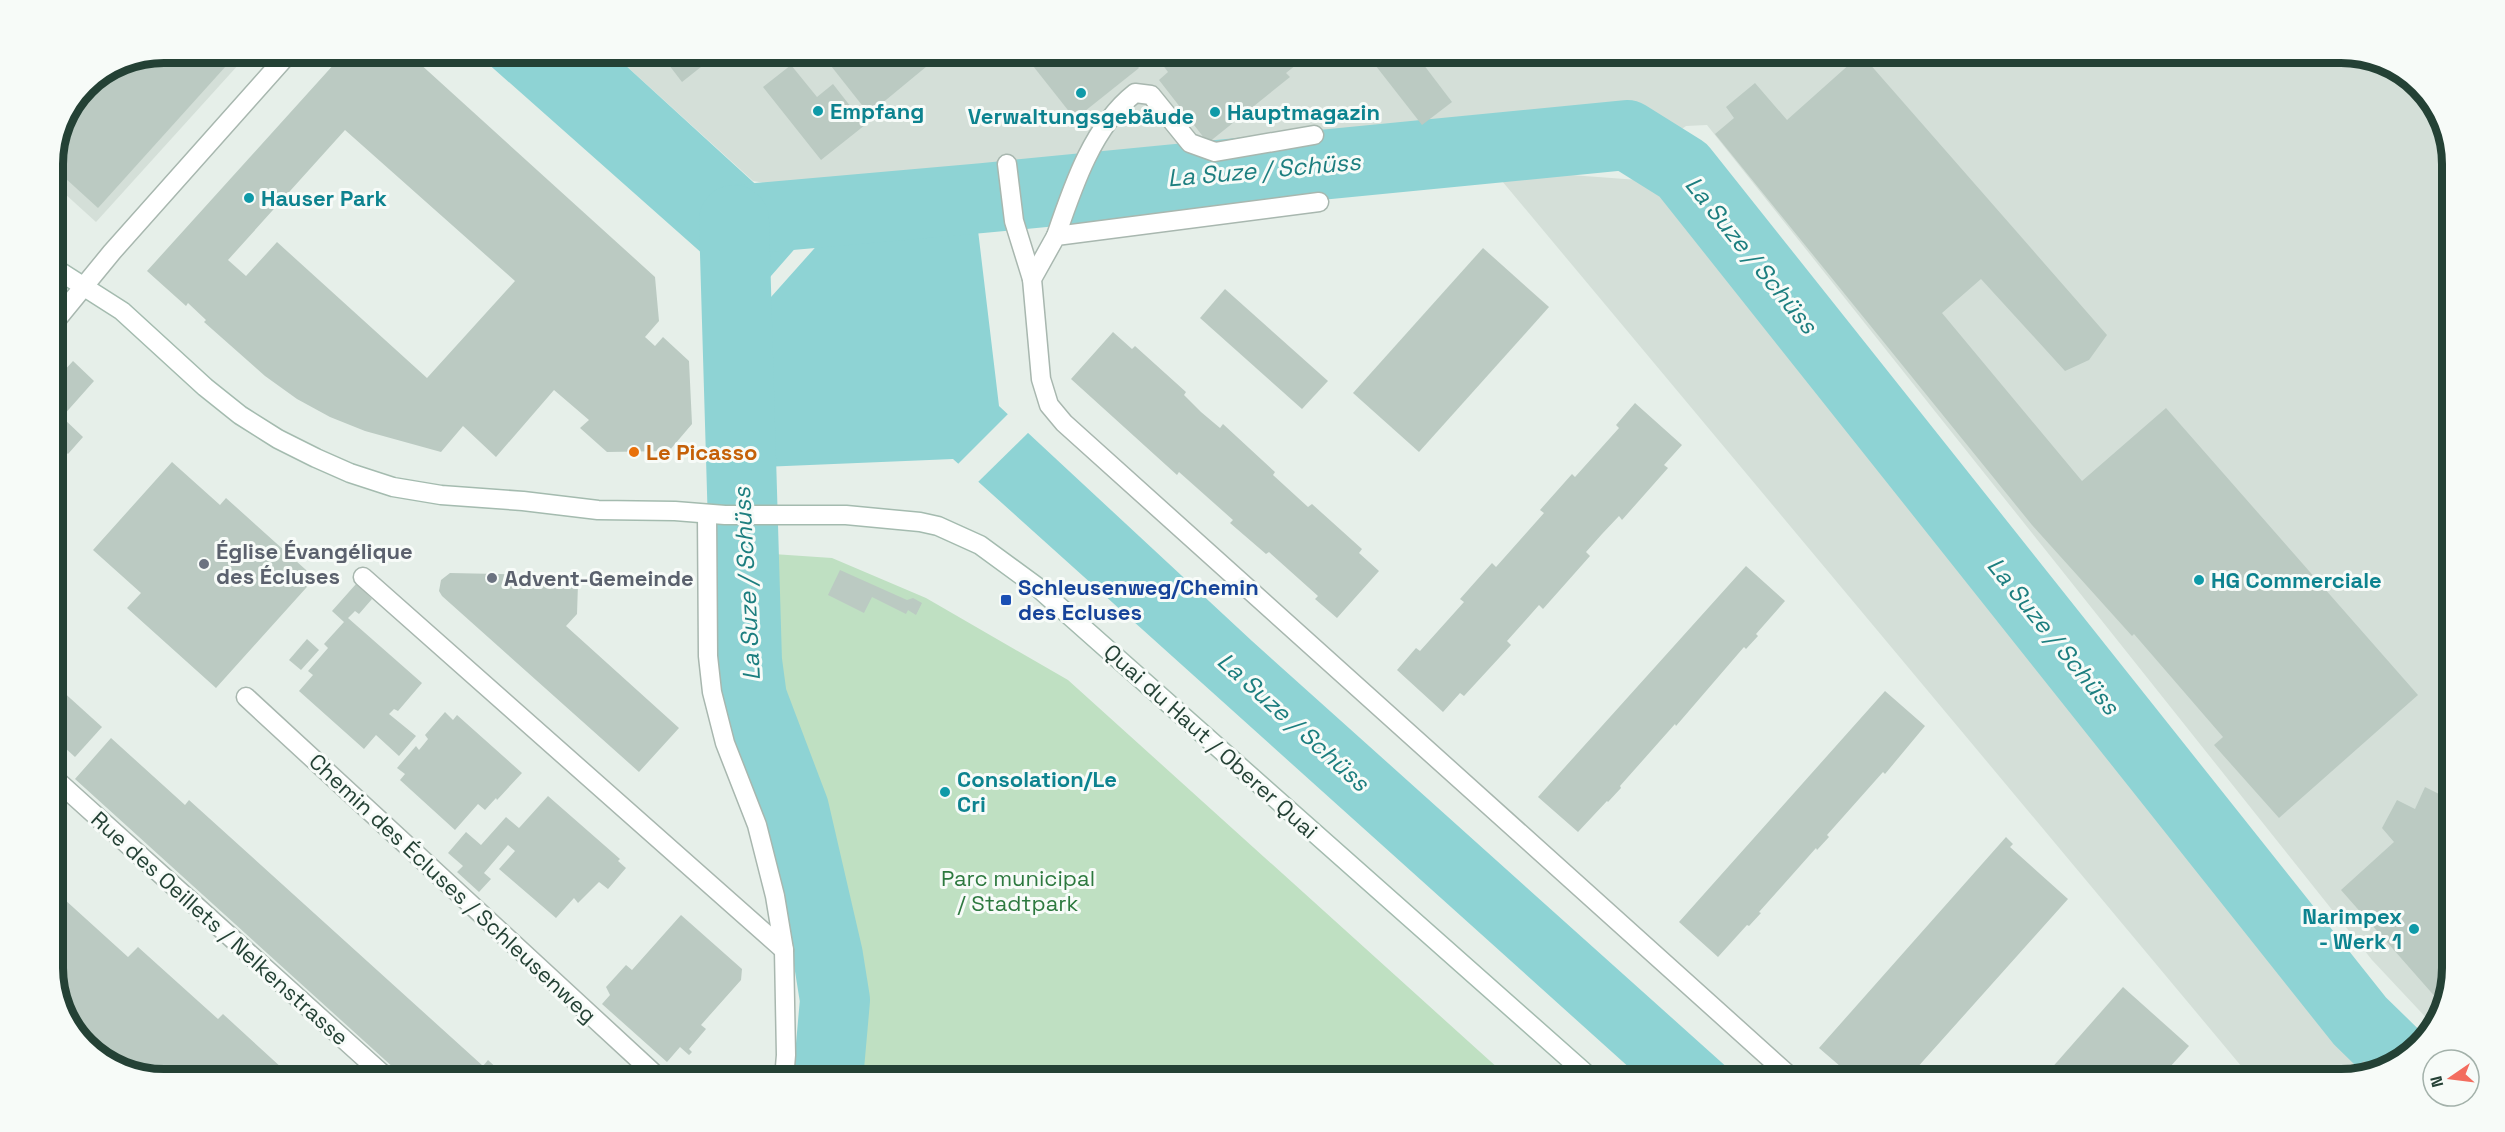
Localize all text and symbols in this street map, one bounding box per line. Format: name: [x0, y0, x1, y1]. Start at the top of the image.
marker: Verwaltungsgebäude: [1074, 86, 1088, 100]
place label: Empfang: [830, 97, 924, 125]
place label: Hauptmagazin: [1227, 98, 1380, 126]
place label: Verwaltungsgebäude: [968, 102, 1194, 130]
marker: Empfang: [811, 104, 825, 118]
marker: Hauptmagazin: [1208, 105, 1222, 119]
water label: La Suze / Schüss: [1166, 146, 1363, 193]
water label: La Suze / Schüss: [1678, 170, 1825, 341]
place label: Hauser Park: [261, 184, 387, 212]
marker: Hauser Park: [242, 191, 256, 205]
place label: Le Picasso: [646, 438, 757, 466]
marker: Le Picasso: [627, 445, 641, 459]
water label: La Suze / Schüss: [726, 485, 767, 681]
place label: Église Évangélique des Écluses: [216, 537, 413, 590]
water label: La Suze / Schüss: [1980, 551, 2127, 722]
marker: Église Évangélique des Écluses: [197, 557, 211, 571]
place label: Advent-Gemeinde: [504, 564, 694, 592]
place label: HG Commerciale: [2211, 566, 2382, 594]
marker: Advent-Gemeinde: [485, 571, 499, 585]
place label: Schleusenweg/Chemin des Ecluses: [1018, 573, 1259, 626]
marker: HG Commerciale: [2192, 573, 2206, 587]
marker: Schleusenweg/Chemin des Ecluses: [999, 593, 1013, 607]
street label: Quai du Haut / Oberer Quai: [1098, 638, 1324, 844]
water label: La Suze / Schüss: [1211, 645, 1377, 799]
street label: Chemin des Écluses / Schleusenweg: [303, 747, 603, 1029]
place label: Consolation/Le Cri: [957, 765, 1117, 818]
marker: Consolation/Le Cri: [938, 785, 952, 799]
street label: Rue des Oeillets / Nelkenstrasse: [85, 805, 355, 1051]
park label: Parc municipal / Stadtpark: [941, 864, 1095, 917]
place label: Narimpex - Werk 1: [2302, 902, 2402, 955]
marker: Narimpex - Werk 1: [2407, 922, 2421, 936]
north arrow: [2421, 1048, 2481, 1108]
text: N: [2425, 1074, 2448, 1089]

